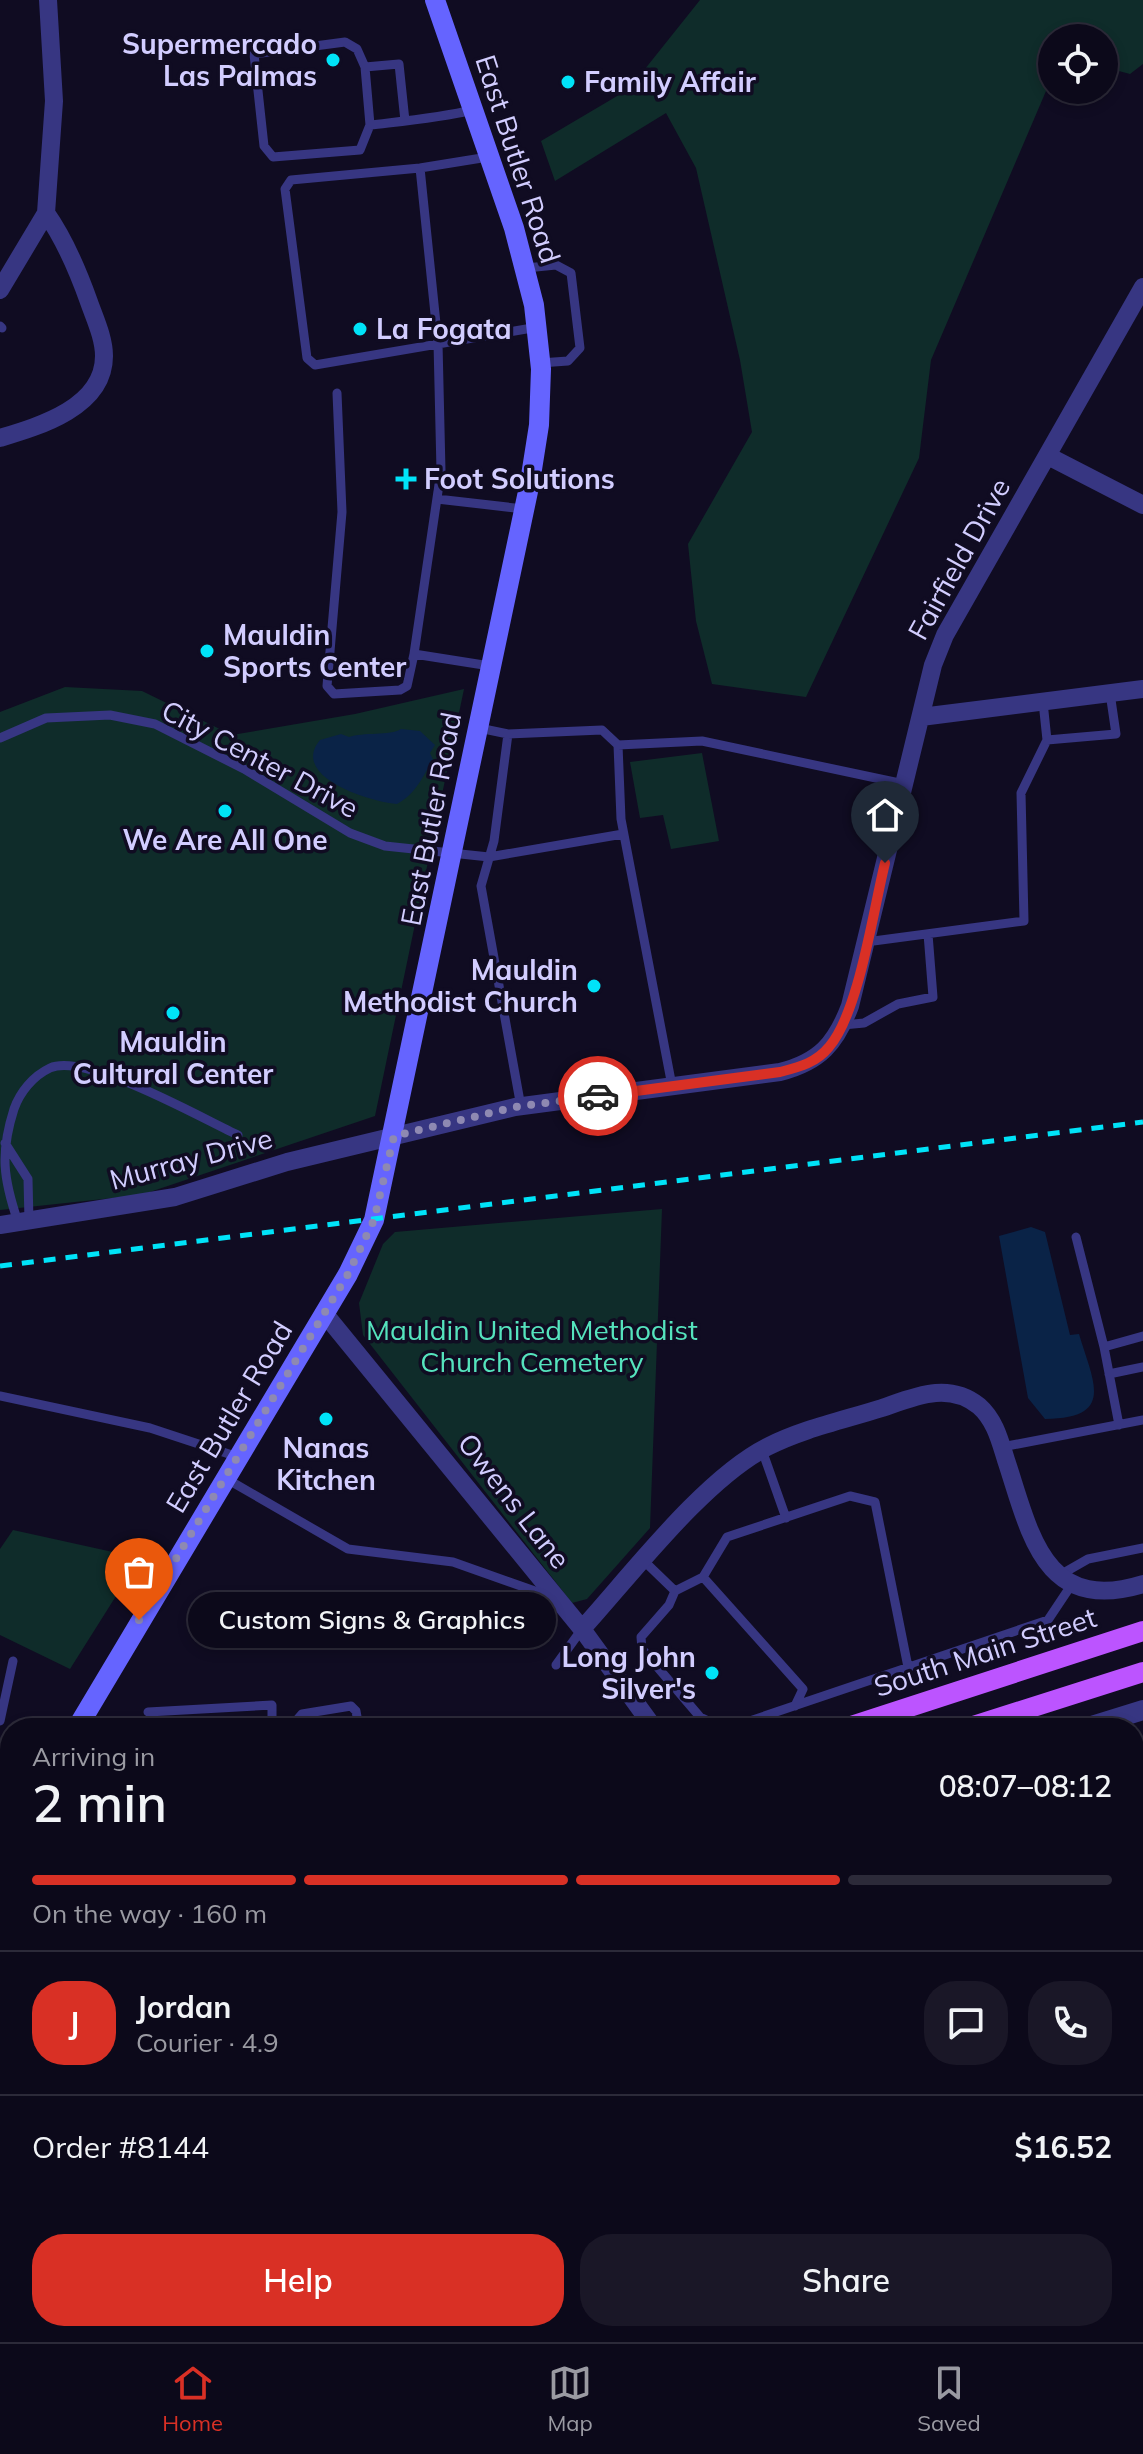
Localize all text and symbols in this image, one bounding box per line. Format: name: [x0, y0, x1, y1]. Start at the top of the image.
map controls: [1038, 24, 1118, 104]
button: locate: [1038, 24, 1118, 104]
place label: Supermercado Las Palmas: [122, 26, 317, 93]
street label: East Butler Road: [468, 50, 569, 267]
marker: Supermercado Las Palmas: [324, 51, 342, 69]
place label: Family Affair: [584, 64, 756, 99]
marker: Family Affair: [559, 73, 577, 91]
place label: La Fogata: [376, 311, 512, 346]
marker: La Fogata: [351, 320, 369, 338]
place label: Foot Solutions: [424, 461, 615, 496]
marker: Foot Solutions: [395, 468, 417, 490]
street label: Fairfield Drive: [900, 472, 1017, 646]
place label: Mauldin Sports Center: [223, 617, 406, 684]
marker: Mauldin Sports Center: [198, 642, 216, 660]
street label: City Center Drive: [156, 692, 365, 825]
street label: East Butler Road: [393, 709, 468, 929]
pin: [851, 781, 919, 863]
icon: home: [863, 793, 907, 837]
marker: We Are All One: [216, 802, 234, 820]
place label: We Are All One: [123, 822, 328, 857]
place label: Mauldin Methodist Church: [343, 952, 578, 1019]
marker: Mauldin Methodist Church: [585, 977, 603, 995]
marker: Mauldin Cultural Center: [164, 1004, 182, 1022]
place label: Mauldin Cultural Center: [73, 1024, 273, 1091]
courier: [558, 1056, 638, 1136]
icon: car: [576, 1074, 620, 1118]
street label: Murray Drive: [106, 1120, 276, 1197]
park label: Mauldin United Methodist Church Cemetery: [366, 1312, 698, 1379]
street label: East Butler Road: [158, 1315, 299, 1519]
marker: Nanas Kitchen: [317, 1410, 335, 1428]
street label: Owens Lane: [451, 1426, 578, 1575]
place label: Nanas Kitchen: [276, 1430, 376, 1497]
pin: [105, 1538, 173, 1620]
icon: bag: [117, 1550, 161, 1594]
callout: Custom Signs & Graphics: [187, 1592, 555, 1648]
street label: South Main Street: [869, 1599, 1101, 1704]
text: Custom Signs & Graphics: [219, 1603, 525, 1636]
place label: Long John Silver's: [561, 1639, 696, 1706]
marker: Long John Silver's: [703, 1664, 721, 1682]
text: Arriving in: [32, 1740, 155, 1773]
text: 08:07–08:12: [939, 1767, 1112, 1805]
text: 2 min: [32, 1770, 167, 1835]
text: On the way · 160 m: [32, 1897, 267, 1930]
button: chat: [924, 1981, 1008, 2065]
button: phone: [1028, 1981, 1112, 2065]
text: Jordan: [136, 1988, 231, 2026]
text: J: [69, 2004, 79, 2042]
text: Courier · 4.9: [136, 2026, 279, 2059]
text: Order #8144: [32, 2128, 209, 2166]
text: $16.52: [1015, 2128, 1112, 2166]
button: Help: [32, 2234, 564, 2326]
button: Share: [580, 2234, 1112, 2326]
tab: Home: [162, 2361, 223, 2437]
tab: Map: [547, 2361, 593, 2437]
tab: Saved: [917, 2361, 981, 2437]

